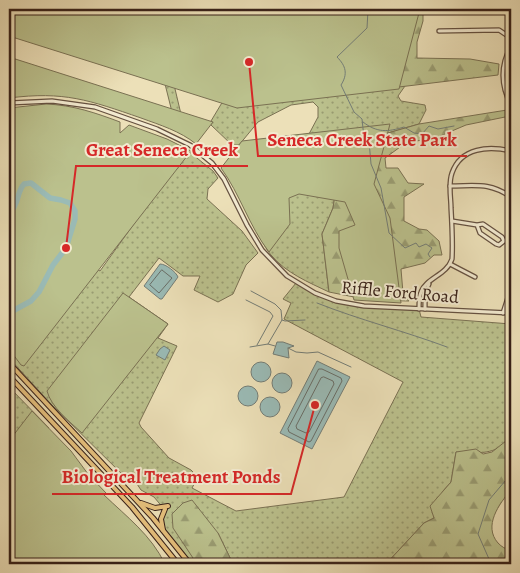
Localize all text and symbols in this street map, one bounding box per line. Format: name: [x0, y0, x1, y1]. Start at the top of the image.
callout: Seneca Creek State Park: [258, 122, 467, 156]
text: Seneca Creek State Park: [267, 127, 457, 153]
callout: Great Seneca Creek: [76, 132, 248, 166]
text: Great Seneca Creek: [86, 137, 238, 163]
street label: Riffle Ford Road: [340, 275, 460, 309]
callout: Biological Treatment Ponds: [52, 460, 291, 494]
text: Biological Treatment Ponds: [62, 464, 281, 490]

